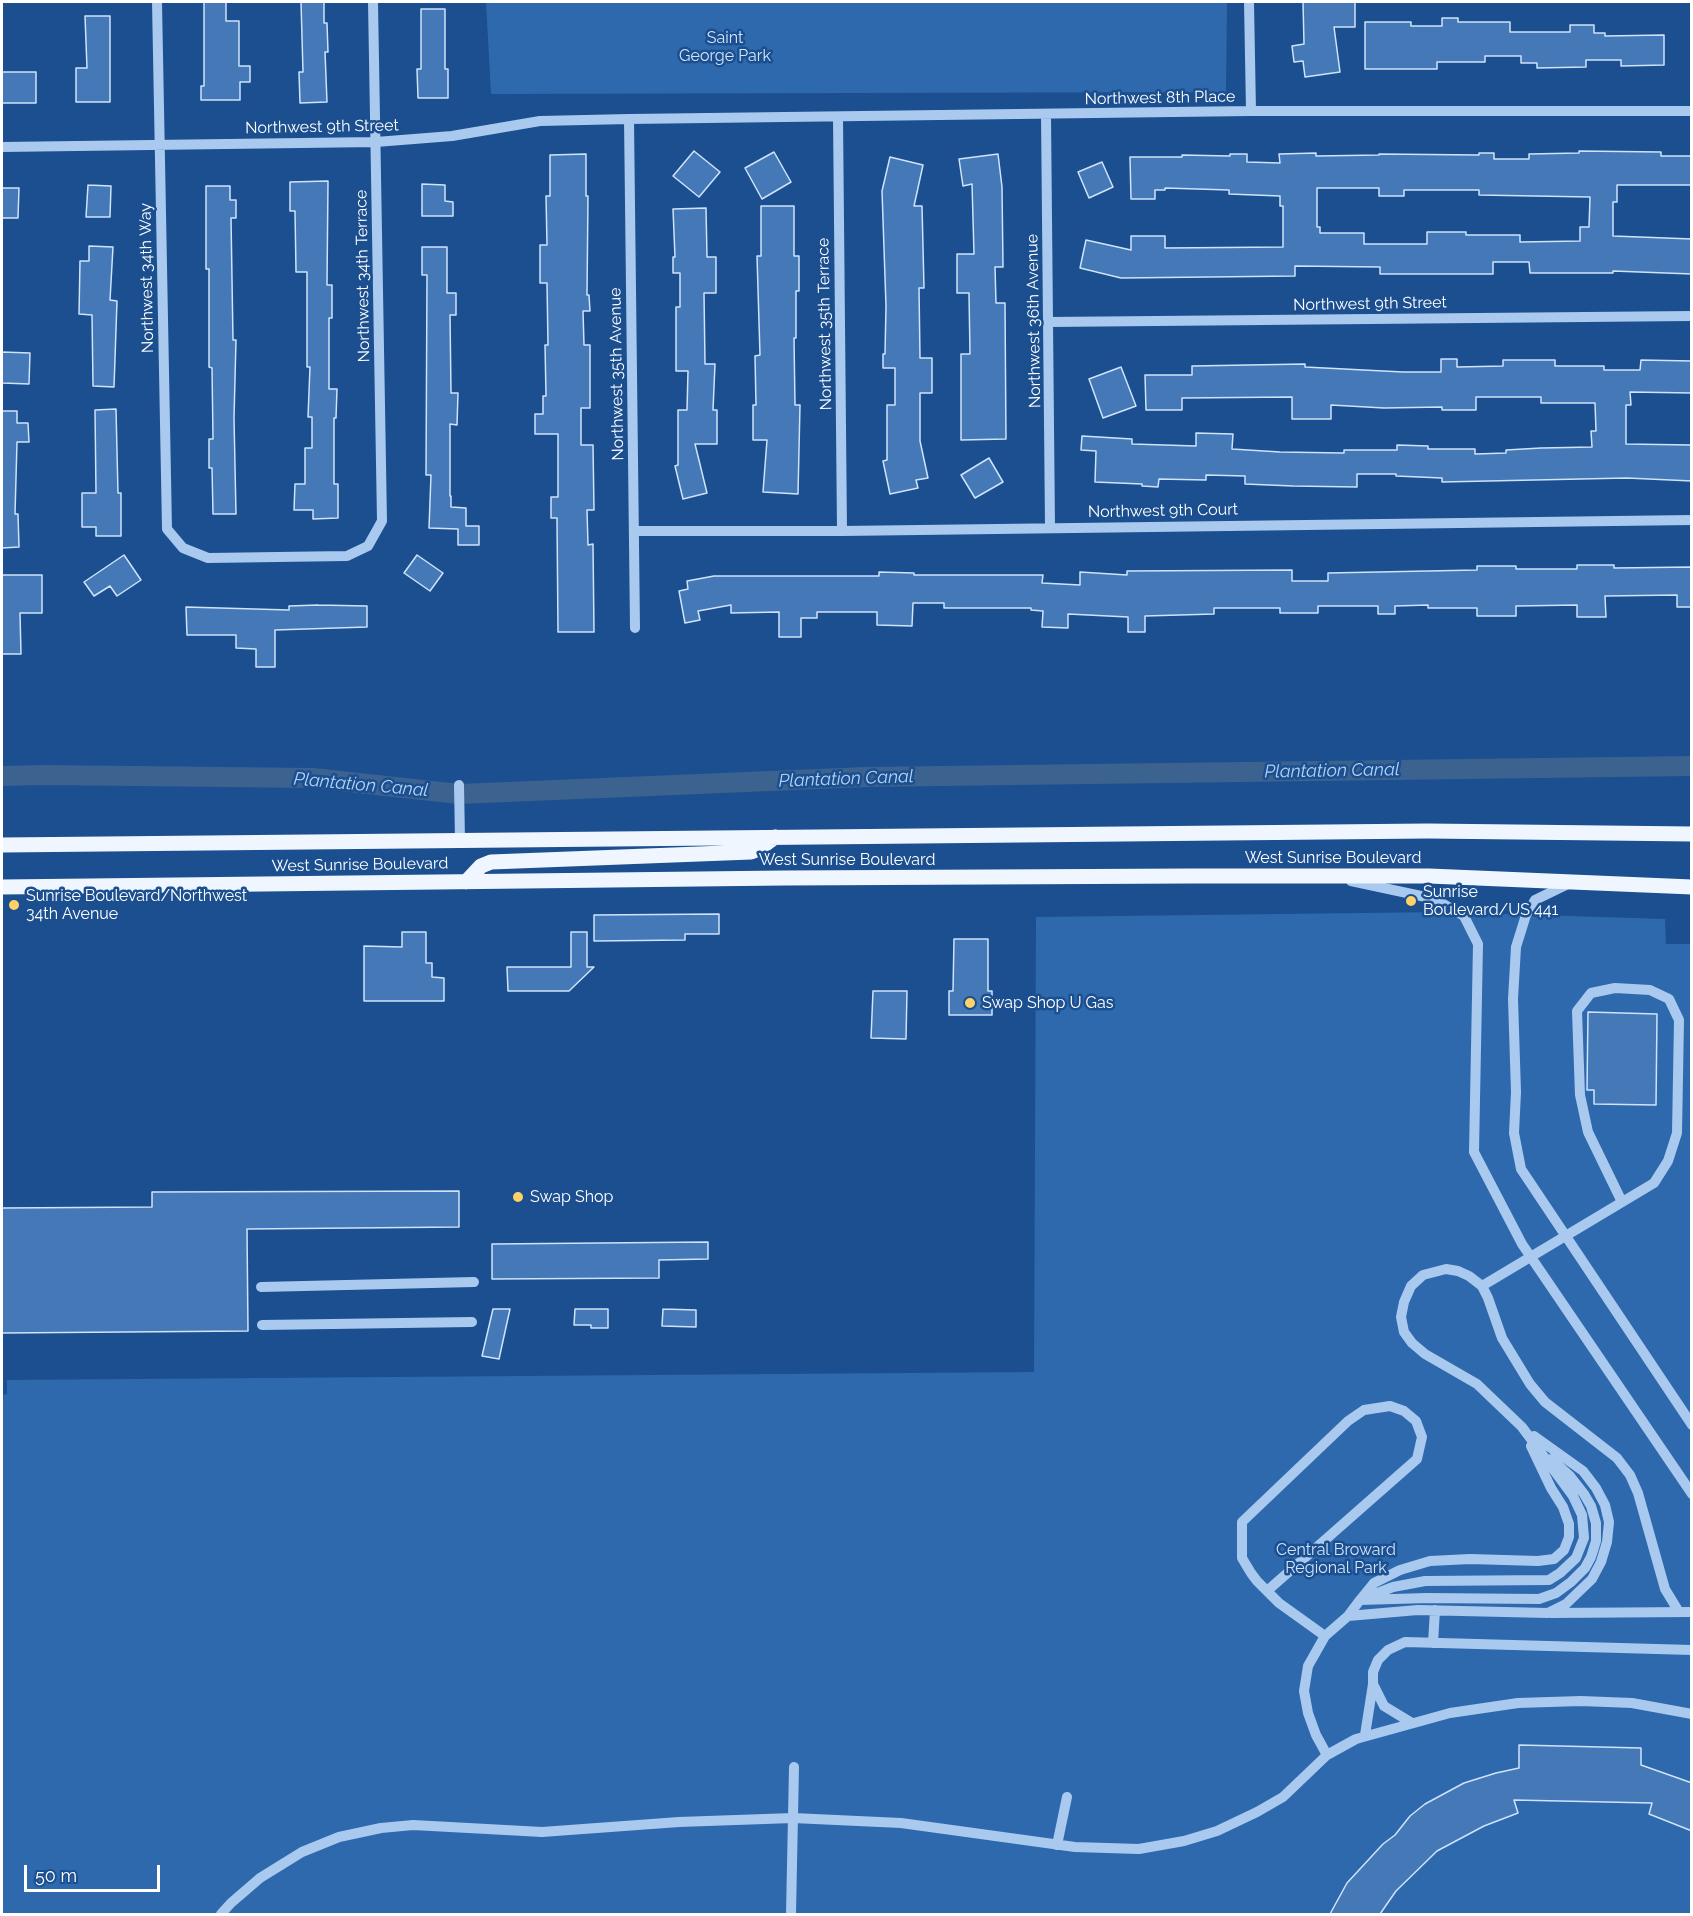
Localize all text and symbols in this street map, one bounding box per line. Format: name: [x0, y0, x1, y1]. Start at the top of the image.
park label: Saint George Park: [679, 28, 771, 66]
street label: Northwest 8th Place: [1085, 87, 1235, 109]
street label: Northwest 9th Street: [245, 116, 399, 138]
street label: Northwest 34th Terrace: [352, 190, 374, 362]
street label: Northwest 34th Way: [136, 203, 158, 353]
street label: Northwest 36th Avenue: [1023, 234, 1045, 408]
street label: Northwest 35th Terrace: [814, 238, 836, 410]
street label: Northwest 35th Avenue: [606, 287, 628, 461]
street label: Northwest 9th Street: [1293, 293, 1447, 315]
street label: Northwest 9th Court: [1088, 500, 1238, 522]
water label: Plantation Canal: [1264, 759, 1400, 783]
water label: Plantation Canal: [778, 766, 914, 792]
water label: Plantation Canal: [293, 768, 429, 802]
street label: West Sunrise Boulevard: [1245, 848, 1421, 868]
street label: West Sunrise Boulevard: [759, 850, 935, 870]
street label: West Sunrise Boulevard: [272, 854, 448, 876]
place label: Sunrise Boulevard/US 441: [1423, 882, 1558, 920]
place label: Sunrise Boulevard/Northwest 34th Avenue: [26, 886, 247, 924]
marker: Sunrise Boulevard/US 441: [1404, 894, 1418, 908]
marker: Sunrise Boulevard/Northwest 34th Avenue: [7, 898, 21, 912]
place label: Swap Shop U Gas: [982, 993, 1113, 1013]
marker: Swap Shop U Gas: [963, 996, 977, 1010]
place label: Swap Shop: [530, 1187, 613, 1207]
marker: Swap Shop: [511, 1190, 525, 1204]
park label: Central Broward Regional Park: [1276, 1540, 1396, 1578]
scale bar: [27, 1853, 164, 1891]
text: 50 m: [35, 1865, 77, 1886]

